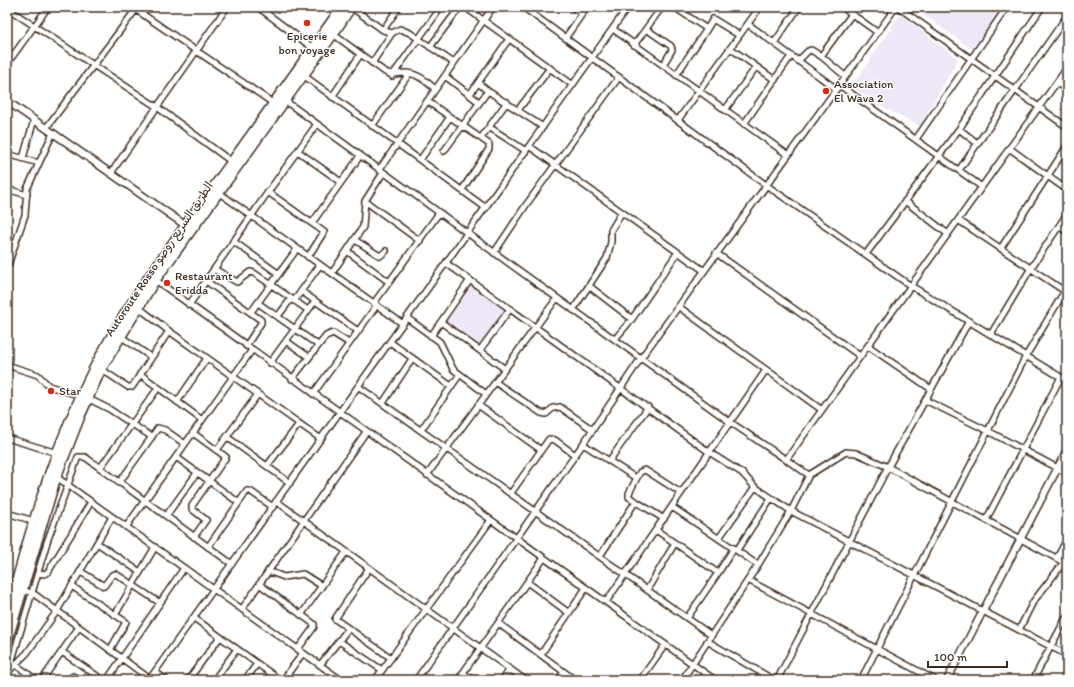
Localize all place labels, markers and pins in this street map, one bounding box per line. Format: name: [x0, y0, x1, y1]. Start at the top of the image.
marker: Epicerie bon voyage: [302, 18, 312, 28]
place label: Epicerie bon voyage: [279, 29, 336, 57]
place label: Association El Wava 2: [834, 77, 894, 105]
marker: Association El Wava 2: [821, 86, 831, 96]
place label: Restaurant Eridda: [175, 269, 233, 297]
marker: Restaurant Eridda: [162, 278, 172, 288]
place label: Star: [59, 384, 82, 398]
marker: Star: [46, 386, 56, 396]

